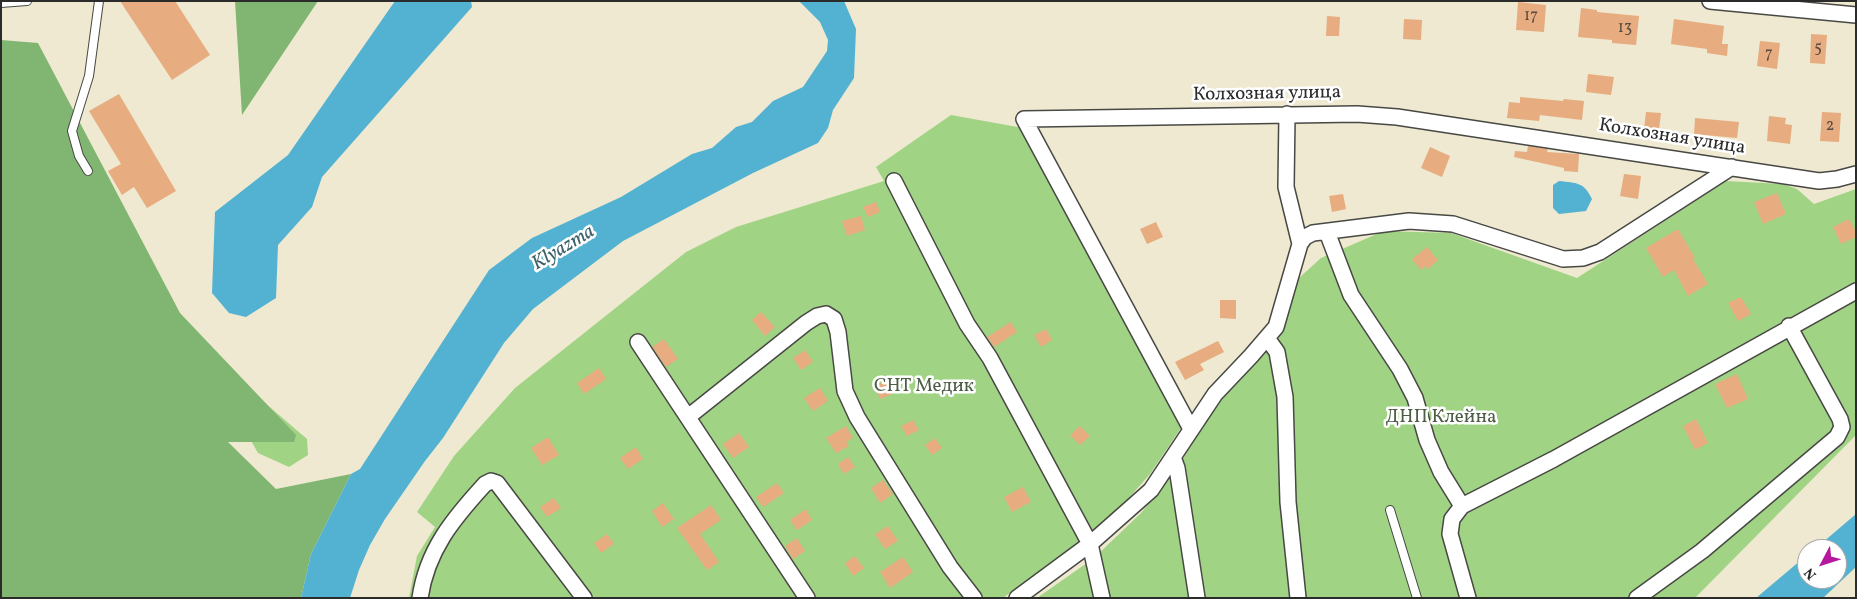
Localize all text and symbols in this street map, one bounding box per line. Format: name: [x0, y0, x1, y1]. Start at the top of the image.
house number: 17: [1524, 7, 1538, 27]
house number: 13: [1618, 19, 1632, 39]
house number: 5: [1814, 39, 1822, 59]
house number: 7: [1765, 45, 1773, 65]
street label: Колхозная улица: [1193, 82, 1341, 108]
street label: Колхозная улица: [1597, 115, 1747, 161]
house number: 2: [1826, 117, 1834, 137]
water label: Klyazma: [528, 221, 600, 277]
park label: СНТ Медик: [874, 377, 974, 399]
park label: ДНП Клейна: [1386, 408, 1496, 430]
north arrow: [1797, 539, 1847, 589]
text: N: [1800, 563, 1821, 583]

